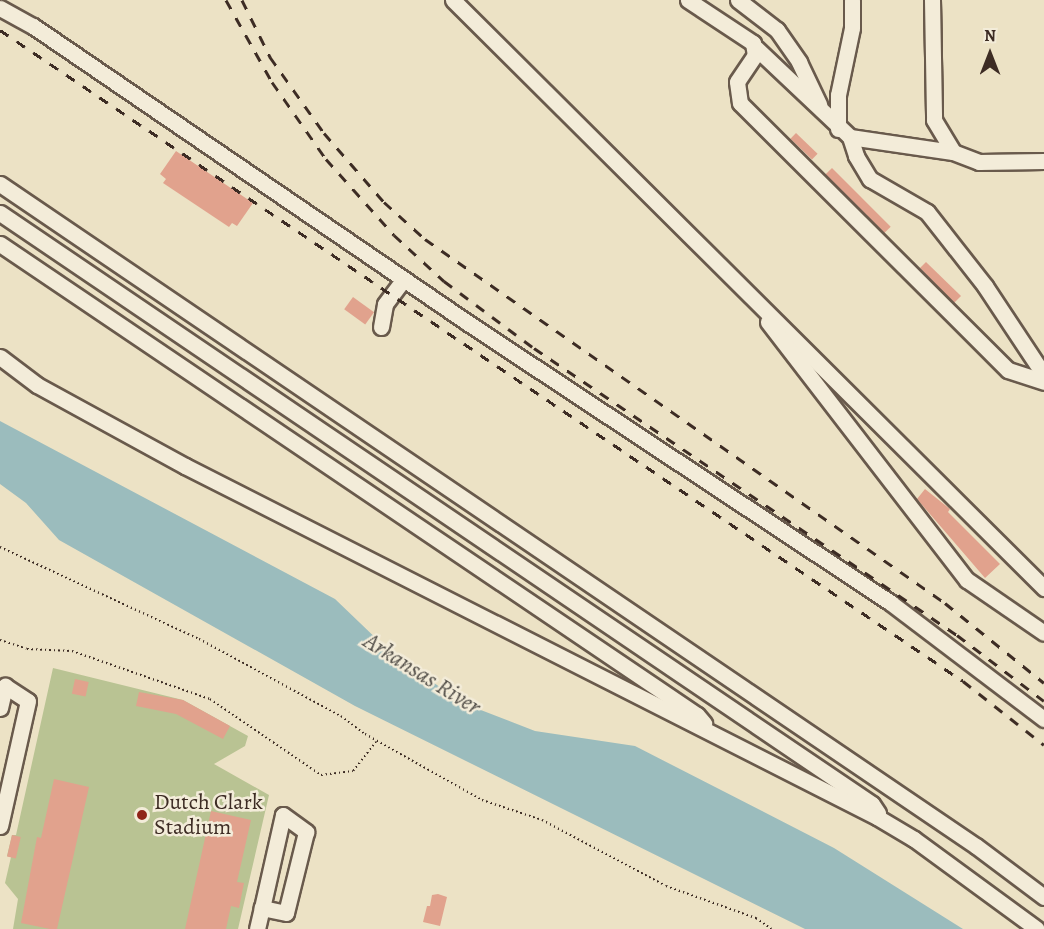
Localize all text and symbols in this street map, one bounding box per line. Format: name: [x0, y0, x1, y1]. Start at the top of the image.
north arrow: [960, 24, 1020, 84]
text: N: [984, 25, 996, 47]
water label: Arkansas River: [358, 627, 486, 721]
place label: Dutch Clark Stadium: [154, 789, 263, 840]
marker: Dutch Clark Stadium: [135, 808, 149, 822]

